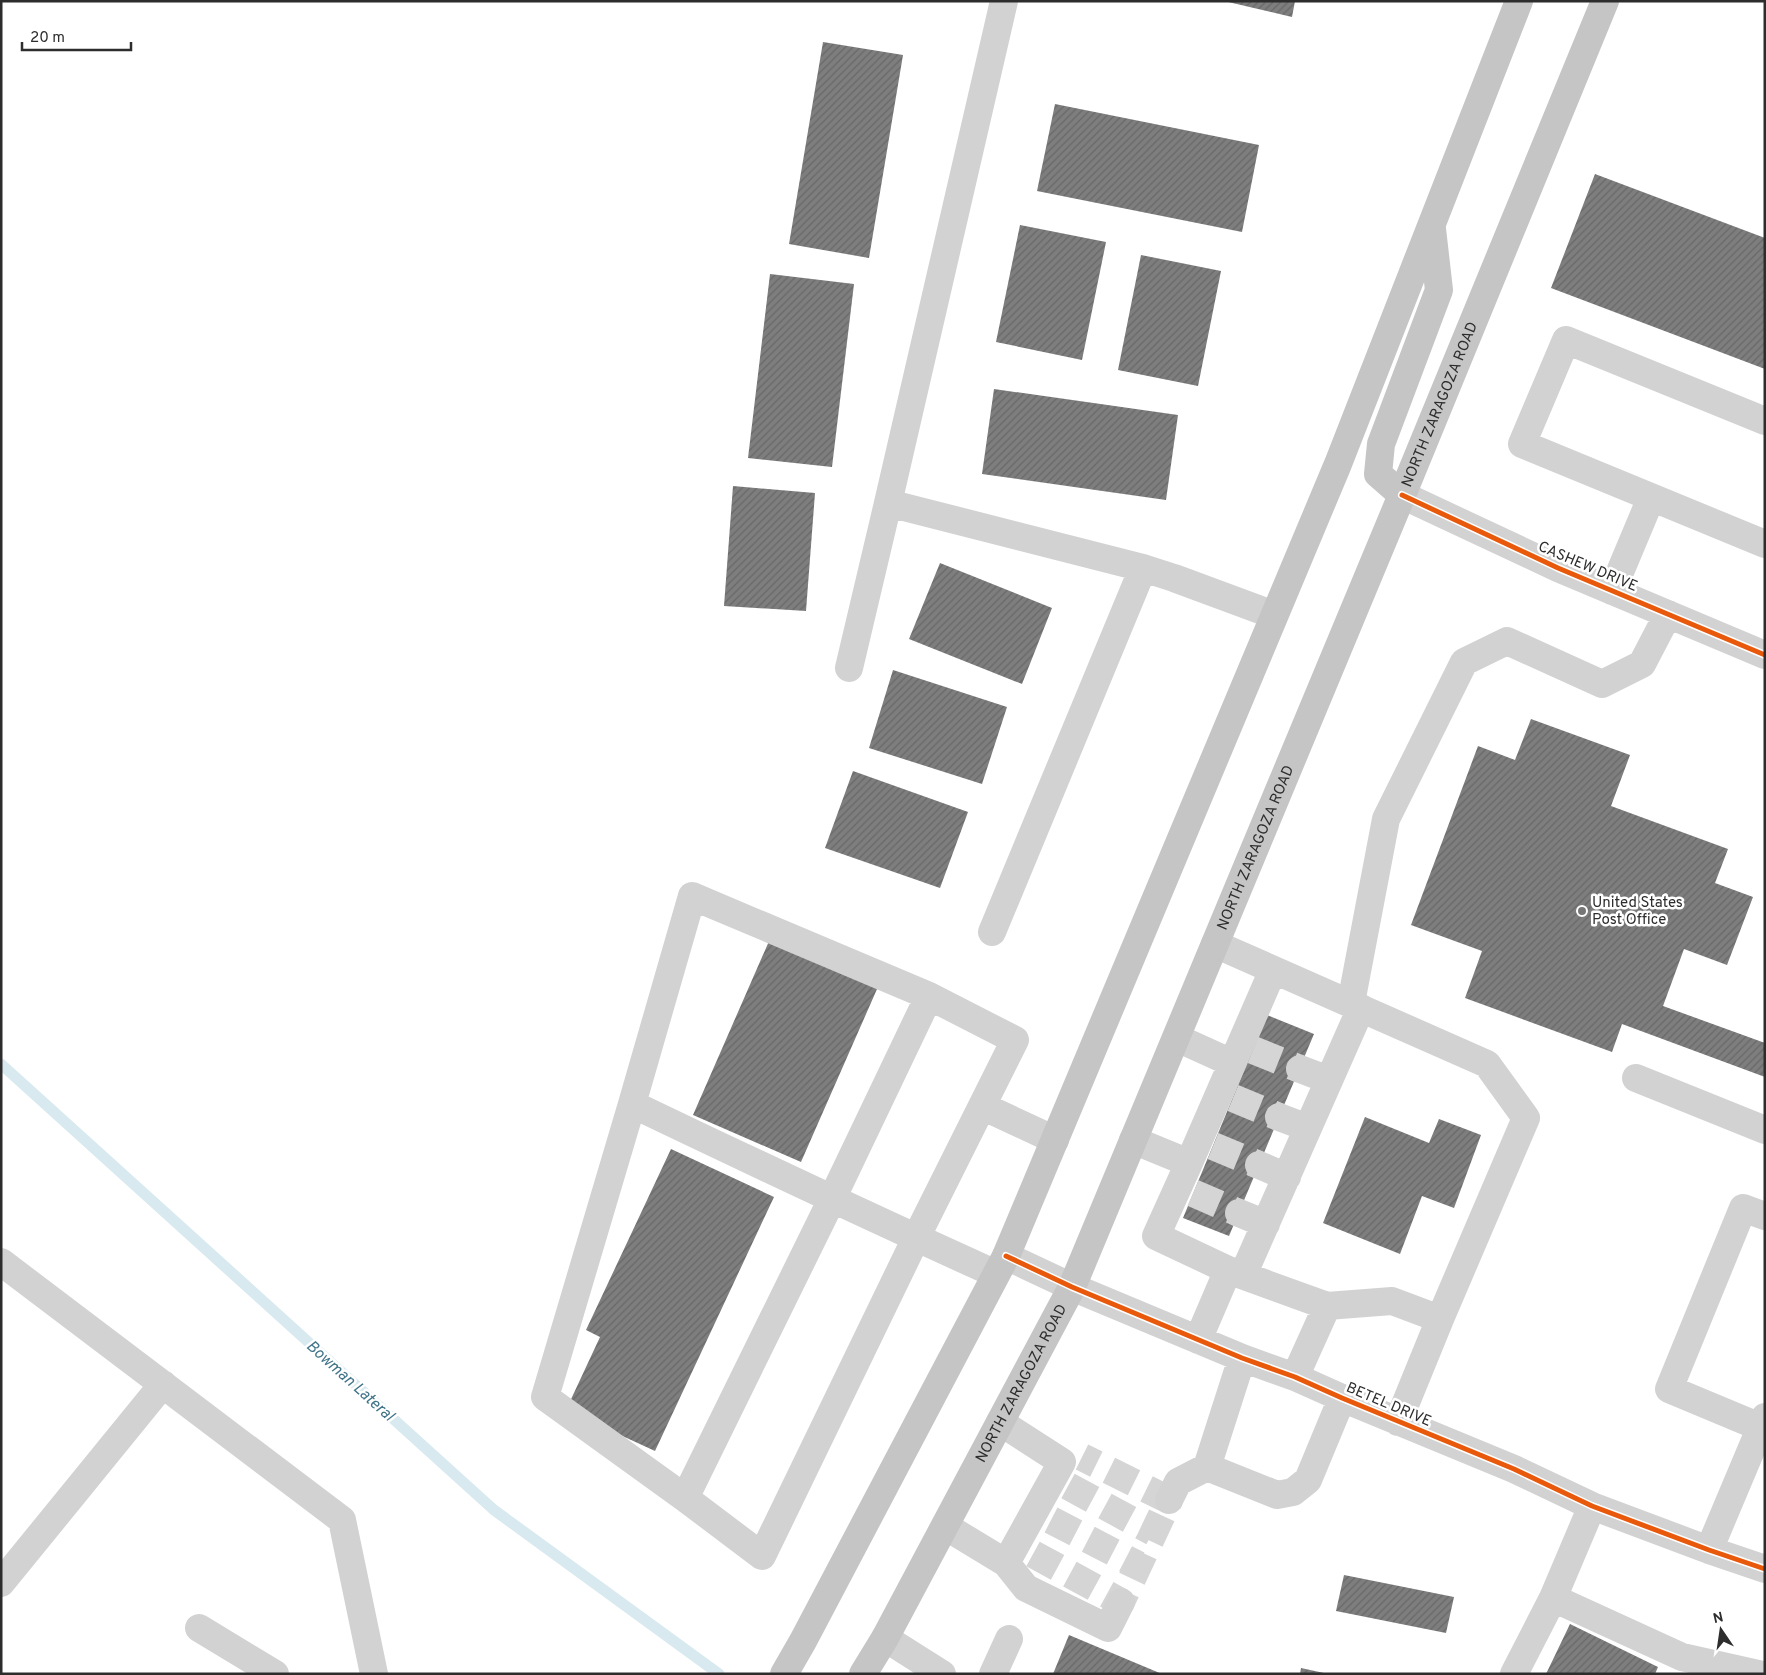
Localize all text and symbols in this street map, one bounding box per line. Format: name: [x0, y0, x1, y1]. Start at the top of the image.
scale bar: [22, 20, 131, 52]
text: 20 m: [30, 29, 65, 48]
street label: NORTH ZARAGOZA ROAD: [1398, 319, 1483, 490]
street label: CASHEW DRIVE: [1535, 538, 1640, 597]
street label: NORTH ZARAGOZA ROAD: [1214, 763, 1299, 933]
place label: United States Post Office: [1592, 894, 1683, 930]
marker: United States Post Office: [1576, 905, 1588, 917]
street label: NORTH ZARAGOZA ROAD: [972, 1301, 1072, 1466]
water label: Bowman Lateral: [301, 1337, 399, 1427]
street label: BETEL DRIVE: [1343, 1379, 1434, 1432]
north arrow: [1696, 1605, 1746, 1655]
text: N: [1712, 1609, 1725, 1628]

